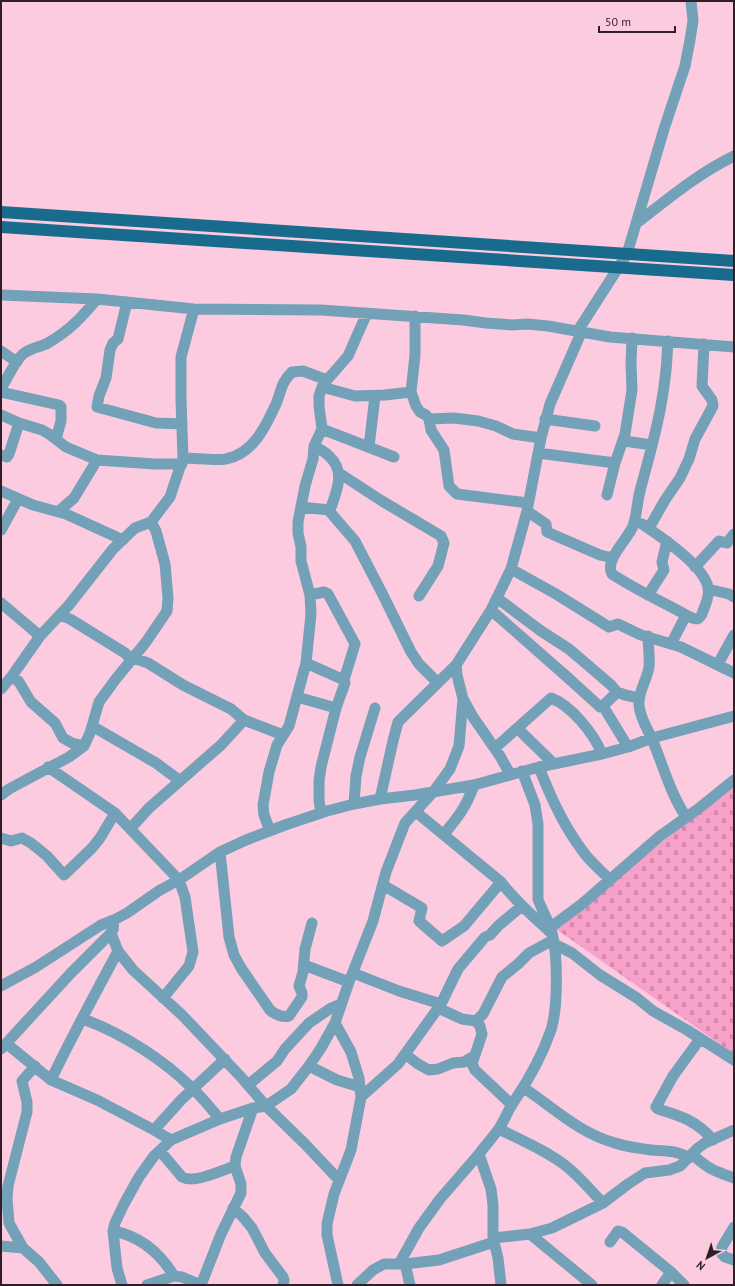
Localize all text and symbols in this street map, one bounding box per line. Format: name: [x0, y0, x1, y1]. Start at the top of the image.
scale bar: [599, 8, 675, 34]
text: 50 m: [605, 14, 631, 29]
north arrow: [687, 1238, 727, 1278]
text: N: [693, 1258, 708, 1273]

